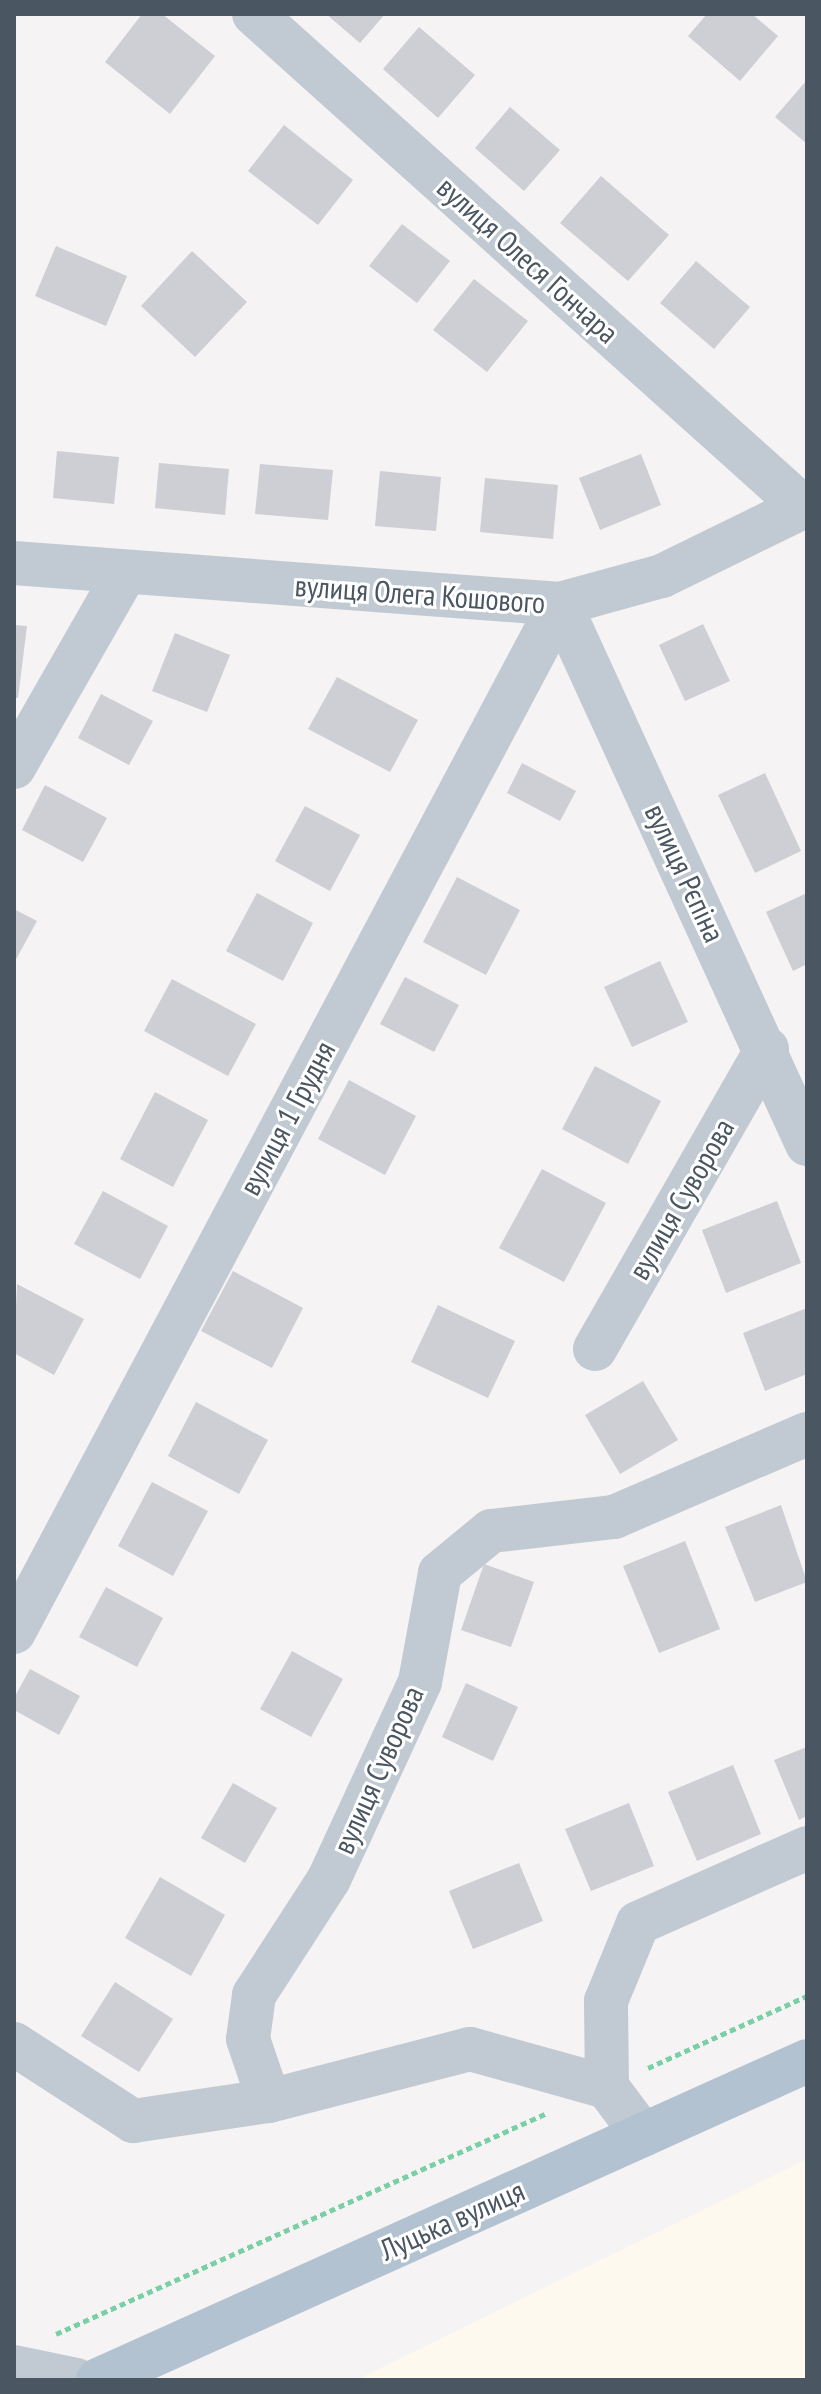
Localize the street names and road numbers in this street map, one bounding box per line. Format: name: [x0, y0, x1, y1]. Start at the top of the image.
street label: вулиця Олеся Гончара: [430, 169, 626, 351]
street label: вулиця Олега Кошового: [294, 567, 546, 621]
street label: вулиця Рєпіна: [637, 798, 733, 948]
street label: вулиця 1 Грудня: [231, 1035, 343, 1201]
street label: вулиця Суворова: [621, 1112, 741, 1286]
street label: вулиця Суворова: [325, 1681, 431, 1859]
street label: Луцька вулиця: [374, 2172, 530, 2268]

